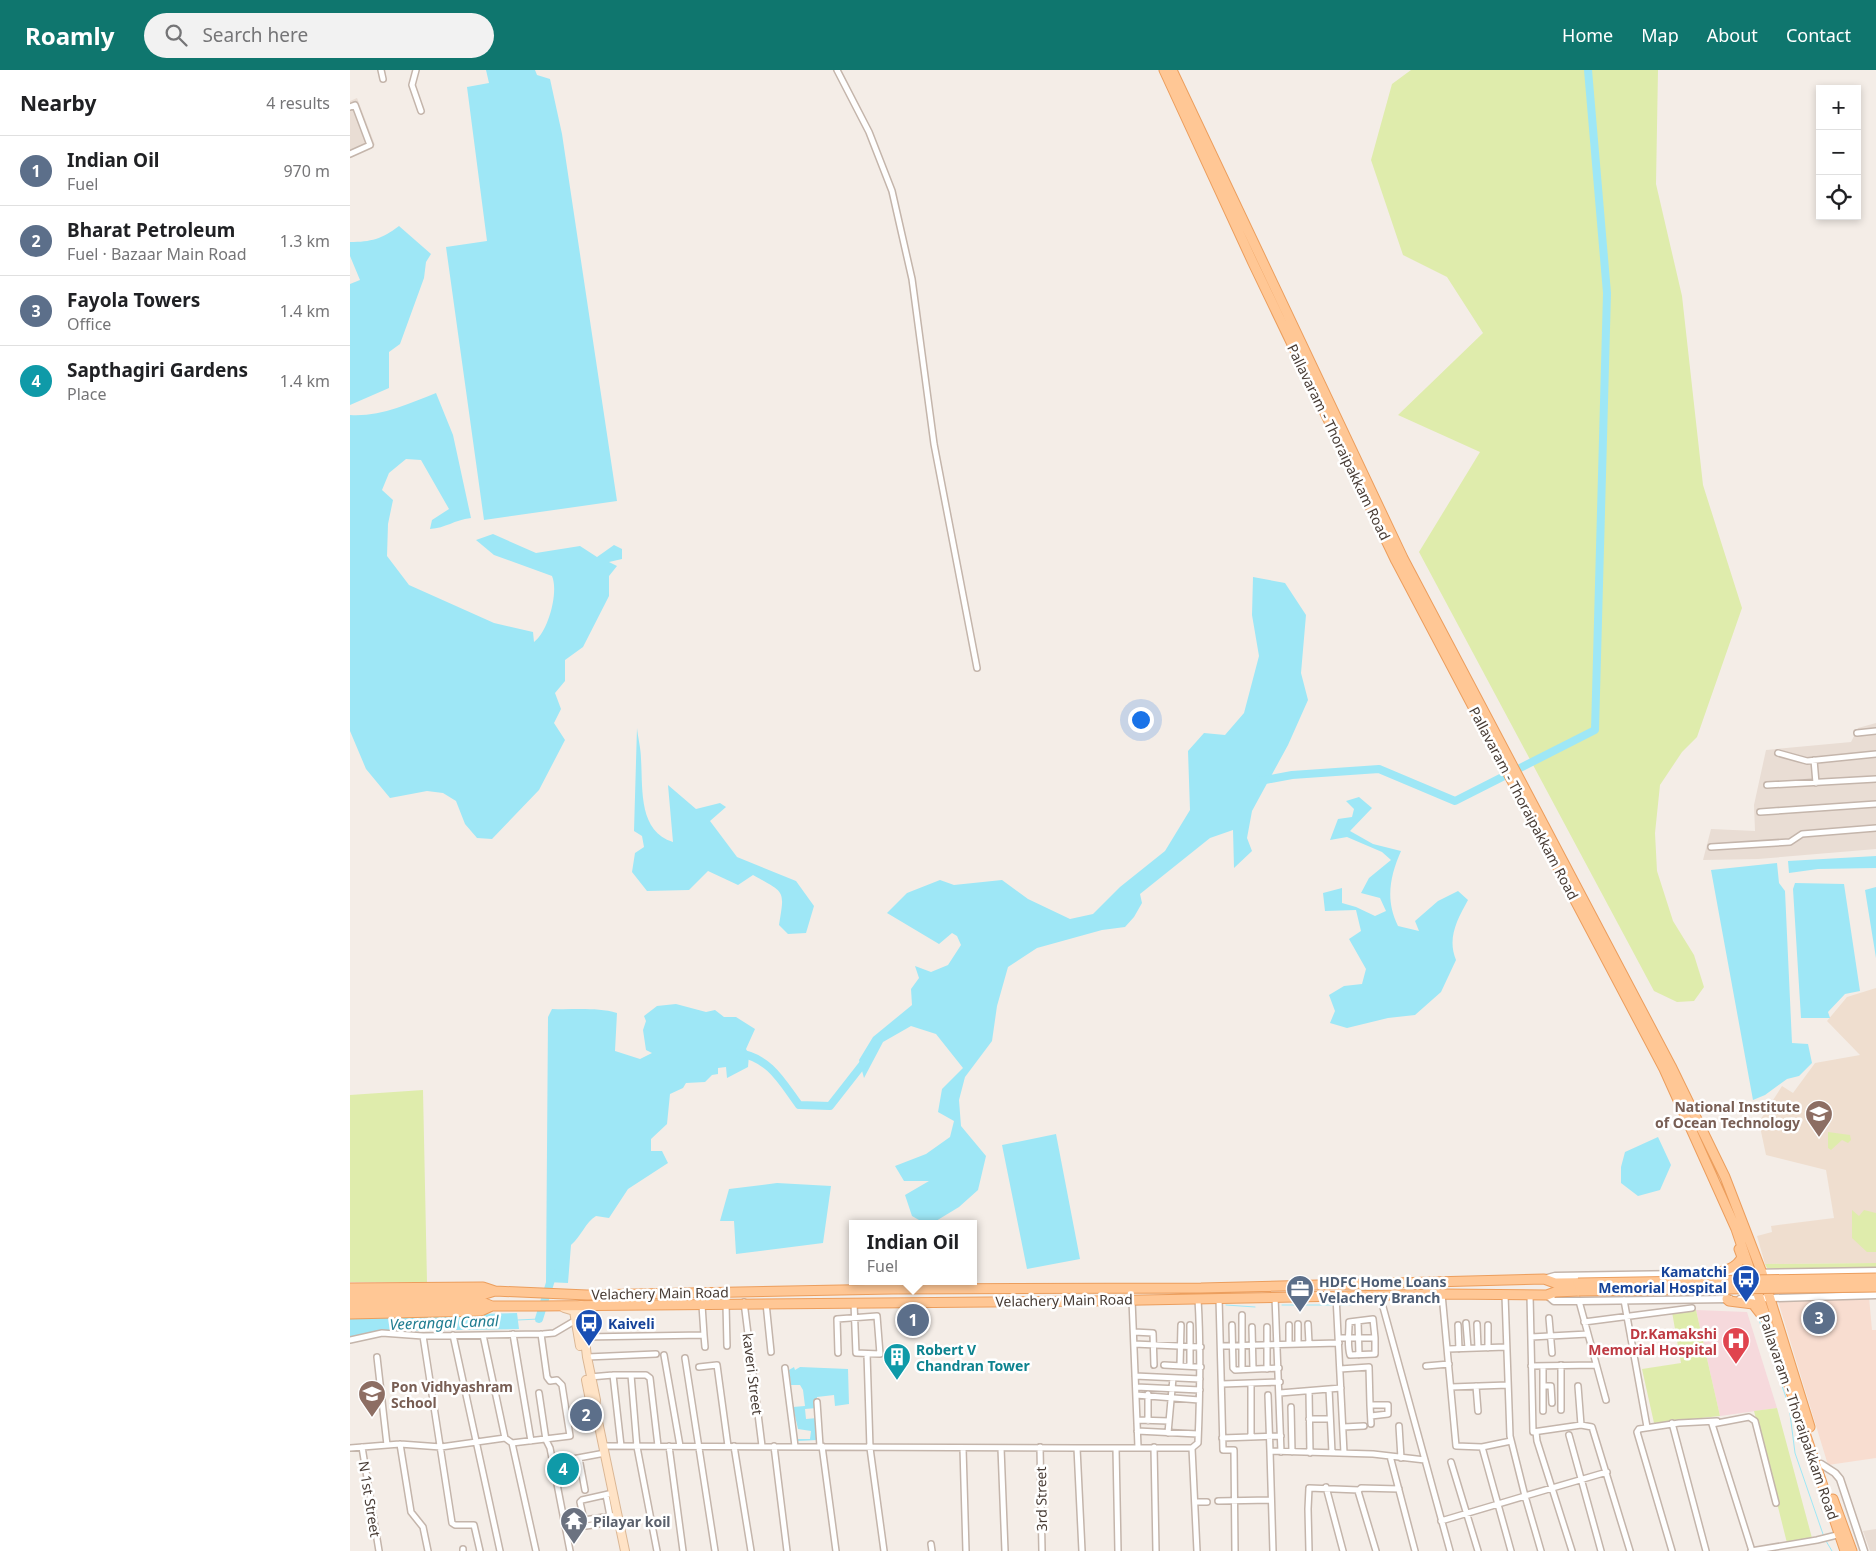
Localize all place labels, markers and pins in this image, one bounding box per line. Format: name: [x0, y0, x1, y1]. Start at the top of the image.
place label: National Institute of Ocean Technology: [1655, 1097, 1800, 1132]
school or university icon: National Institute of Ocean Technology: [1804, 1099, 1834, 1138]
place label: Kamatchi Memorial Hospital: [1598, 1262, 1727, 1297]
bus stop icon: Kamatchi Memorial Hospital: [1731, 1264, 1761, 1303]
place label: HDFC Home Loans Velachery Branch: [1319, 1272, 1446, 1307]
office icon: HDFC Home Loans Velachery Branch: [1285, 1274, 1315, 1313]
pin: 3: [1803, 1299, 1835, 1337]
pin: 1: [897, 1301, 929, 1339]
bus stop icon: Kaiveli: [574, 1308, 604, 1347]
place label: Kaiveli: [608, 1314, 655, 1333]
place label: Dr.Kamakshi Memorial Hospital: [1588, 1324, 1717, 1359]
hospital icon: Dr.Kamakshi Memorial Hospital: [1721, 1326, 1751, 1365]
place label: Robert V Chandran Tower: [916, 1340, 1030, 1375]
building icon: Robert V Chandran Tower: [882, 1342, 912, 1381]
place label: Pon Vidhyashram School: [391, 1377, 513, 1412]
school or university icon: Pon Vidhyashram School: [357, 1379, 387, 1418]
pin: 2: [570, 1396, 602, 1434]
pin: 4: [547, 1450, 579, 1488]
temple icon: Pilayar koil: [559, 1506, 589, 1545]
place label: Pilayar koil: [593, 1512, 671, 1531]

